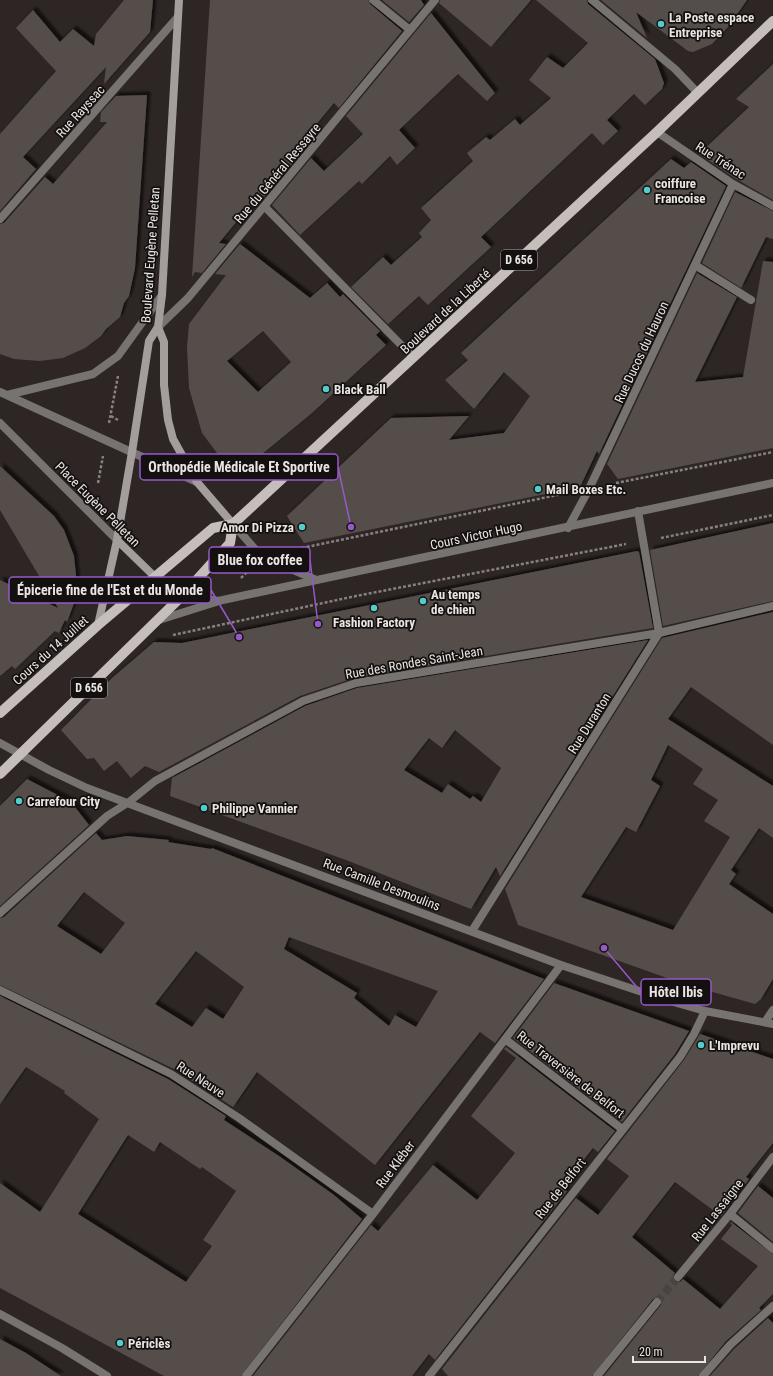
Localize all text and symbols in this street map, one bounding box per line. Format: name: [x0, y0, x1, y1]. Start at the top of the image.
place label: La Poste espace Entreprise: [669, 10, 754, 40]
marker: La Poste espace Entreprise: [656, 19, 666, 29]
street label: Rue Rayssac: [53, 82, 108, 140]
street label: Rue du Général Ressayre: [231, 120, 324, 227]
street label: Rue Trénac: [693, 139, 749, 182]
place label: coiffure Francoise: [655, 176, 706, 206]
marker: coiffure Francoise: [642, 185, 652, 195]
street label: Boulevard Eugène Pelletan: [138, 187, 163, 323]
road number: D 656: [501, 250, 537, 270]
street label: Boulevard de la Liberté: [397, 266, 493, 357]
street label: Rue Ducos du Hauron: [611, 299, 672, 405]
place label: Black Ball: [334, 382, 386, 397]
marker: Black Ball: [321, 384, 331, 394]
callout: Orthopédie Médicale Et Sportive: [140, 454, 338, 480]
street label: Place Eugène Pelletan: [52, 459, 143, 550]
text: Orthopédie Médicale Et Sportive: [148, 459, 330, 475]
place label: Mail Boxes Etc.: [546, 482, 626, 497]
marker: Mail Boxes Etc.: [533, 484, 543, 494]
street label: Cours Victor Hugo: [429, 518, 524, 553]
place label: Amor Di Pizza: [221, 520, 294, 535]
marker: Amor Di Pizza: [297, 522, 307, 532]
callout: Blue fox coffee: [209, 547, 310, 573]
text: Blue fox coffee: [218, 552, 303, 568]
callout: Épicerie fine de l'Est et du Monde: [9, 577, 211, 603]
text: Épicerie fine de l'Est et du Monde: [17, 581, 203, 598]
place label: Au temps de chien: [431, 587, 480, 617]
marker: Au temps de chien: [418, 596, 428, 606]
marker: Fashion Factory: [369, 603, 379, 613]
street label: Cours du 14 Juillet: [10, 613, 91, 688]
place label: Fashion Factory: [333, 615, 415, 630]
street label: Rue des Rondes Saint-Jean: [344, 643, 484, 682]
road number: D 656: [71, 678, 107, 698]
street label: Rue Duranton: [565, 690, 614, 756]
place label: Carrefour City: [27, 794, 100, 809]
marker: Carrefour City: [14, 796, 24, 806]
place label: Philippe Vannier: [212, 801, 298, 816]
marker: Philippe Vannier: [199, 803, 209, 813]
street label: Rue Camille Desmoulins: [321, 855, 442, 914]
callout: Hôtel Ibis: [641, 979, 711, 1005]
text: Hôtel Ibis: [649, 984, 703, 1000]
street label: Rue Traversière de Belfort: [514, 1028, 627, 1121]
place label: L'Imprevu: [709, 1038, 759, 1053]
marker: L'Imprevu: [696, 1040, 706, 1050]
street label: Rue Neuve: [174, 1058, 228, 1100]
street label: Rue Kléber: [373, 1138, 418, 1191]
street label: Rue de Belfort: [532, 1155, 589, 1222]
street label: Rue Lassaigne: [689, 1176, 746, 1244]
place label: Périclès: [128, 1336, 171, 1351]
marker: Périclès: [115, 1338, 125, 1348]
scale bar: [633, 1338, 705, 1364]
text: 20 m: [639, 1345, 663, 1359]

